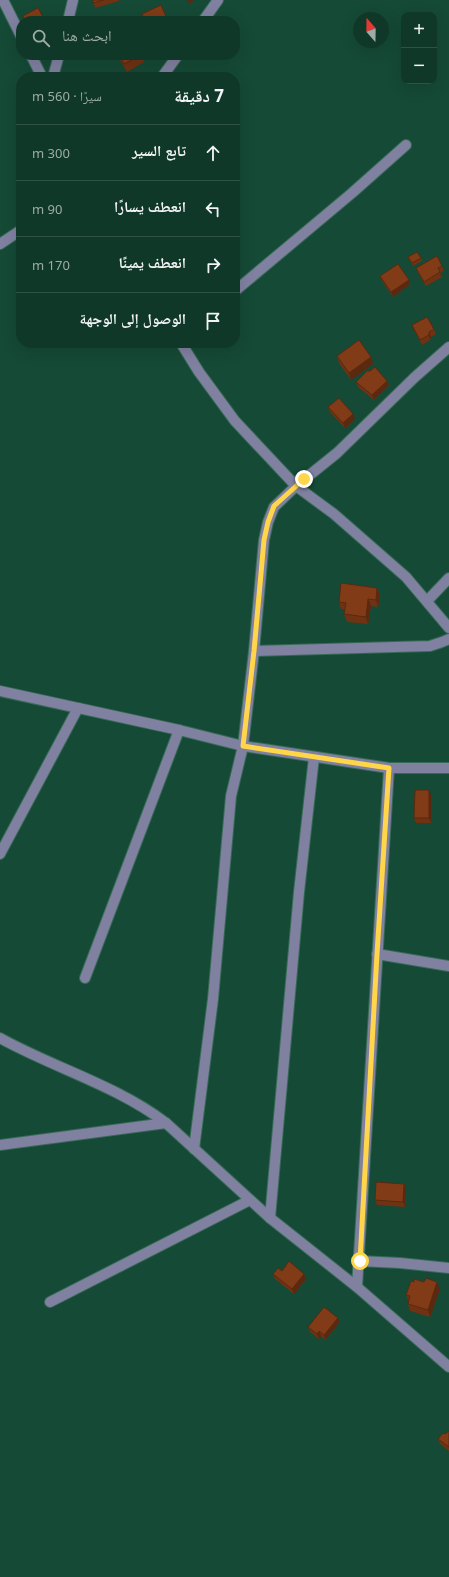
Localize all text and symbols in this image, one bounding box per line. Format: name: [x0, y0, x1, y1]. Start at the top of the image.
north arrow: [353, 12, 389, 48]
map controls: [401, 12, 437, 84]
button: +: [401, 12, 437, 48]
search box: [16, 16, 240, 60]
text: ابحث هنا: [62, 25, 112, 45]
icon: search: [30, 27, 52, 49]
button: −: [401, 48, 437, 84]
text: 7 دقيقة: [174, 84, 224, 107]
text: سيرًا · 560 m: [32, 87, 102, 105]
text: تابع السير: [132, 140, 186, 160]
icon: ahead: [202, 142, 224, 164]
text: 300 m: [32, 144, 70, 162]
text: انعطف يسارًا: [114, 196, 186, 216]
icon: left: [202, 198, 224, 220]
text: 90 m: [32, 200, 62, 218]
text: انعطف يمينًا: [118, 252, 186, 272]
icon: right: [202, 254, 224, 276]
text: 170 m: [32, 256, 70, 274]
text: الوصول إلى الوجهة: [80, 308, 186, 328]
icon: arrive: [202, 310, 224, 332]
route end: [295, 470, 313, 488]
route start: [351, 1252, 369, 1270]

